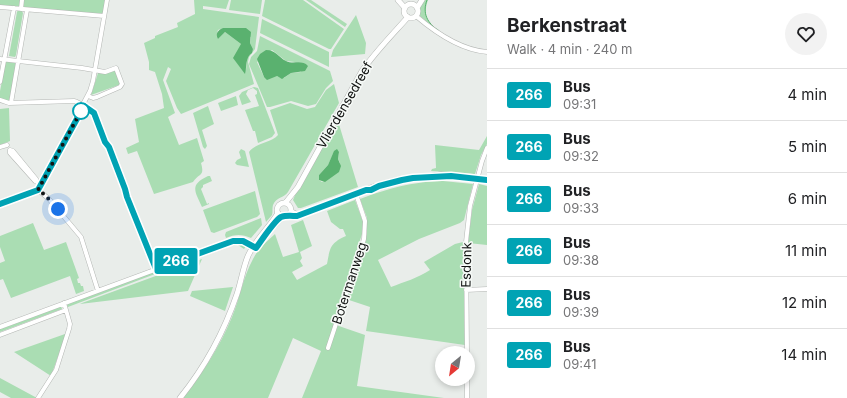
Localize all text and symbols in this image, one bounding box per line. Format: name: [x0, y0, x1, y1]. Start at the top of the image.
button: heart: [785, 13, 827, 55]
text: Berkenstraat: [507, 14, 627, 37]
text: Walk · 4 min · 240 m: [507, 41, 633, 57]
street label: Vlierdensedreef: [313, 58, 375, 151]
text: Bus: [563, 77, 591, 96]
text: 4 min: [787, 85, 827, 104]
text: 266: [515, 86, 543, 103]
text: 09:31: [563, 96, 596, 112]
unlabelled marker: [72, 102, 90, 120]
text: Bus: [563, 129, 591, 148]
text: 5 min: [788, 137, 827, 156]
text: 266: [515, 138, 543, 155]
text: 09:32: [563, 148, 599, 164]
text: Bus: [563, 181, 591, 200]
text: 6 min: [788, 189, 827, 208]
text: 266: [515, 190, 543, 207]
your location: [48, 199, 68, 219]
text: 09:33: [563, 200, 599, 216]
text: Bus: [563, 233, 591, 252]
street label: Botermanweg: [328, 240, 370, 326]
text: 11 min: [785, 241, 827, 260]
street label: Esdonk: [458, 242, 474, 288]
text: 266: [515, 242, 543, 259]
line badge: 266: [153, 248, 199, 274]
text: 266: [162, 252, 190, 269]
text: 09:38: [563, 252, 599, 268]
text: Bus: [563, 285, 591, 304]
text: 12 min: [782, 293, 827, 312]
text: 266: [515, 294, 543, 311]
text: 09:39: [563, 304, 599, 320]
text: Bus: [563, 337, 591, 356]
text: 14 min: [781, 345, 827, 364]
north arrow: [435, 346, 475, 386]
map controls: [435, 346, 475, 386]
text: 266: [515, 346, 543, 363]
text: 09:41: [563, 356, 596, 372]

